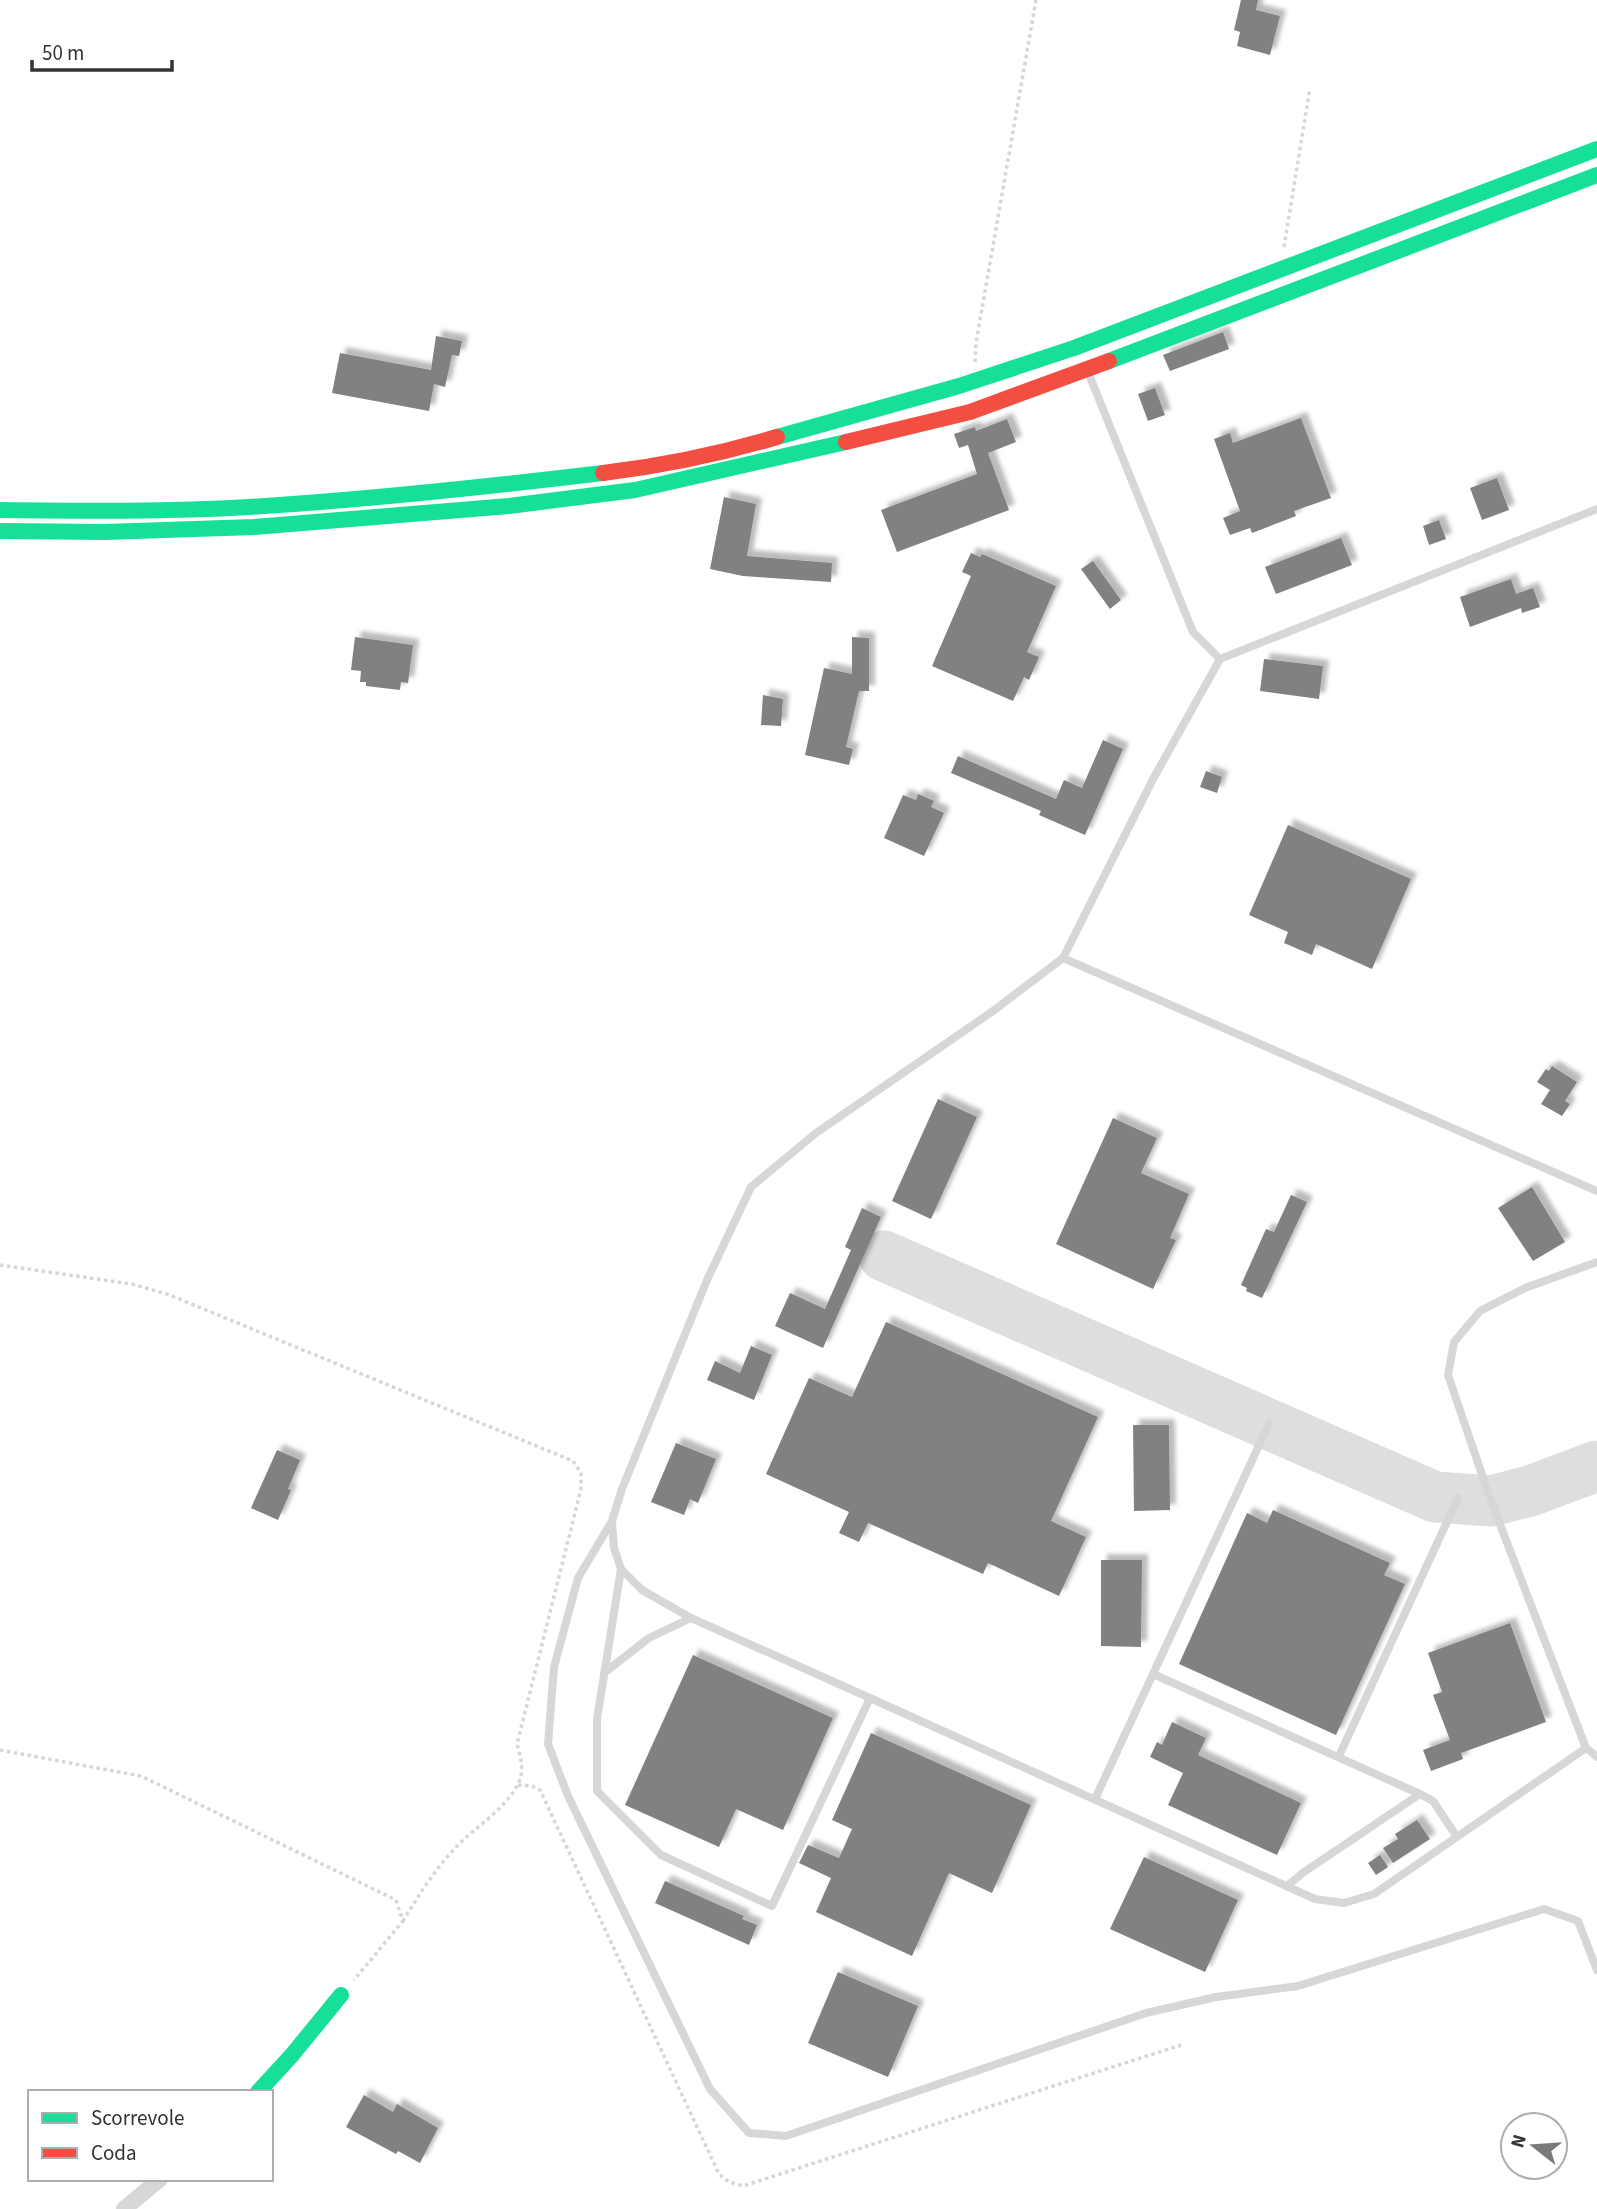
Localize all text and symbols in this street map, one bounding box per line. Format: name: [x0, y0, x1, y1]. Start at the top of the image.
scale bar: [32, 28, 172, 72]
text: 50 m: [42, 38, 84, 68]
legend: [28, 2090, 273, 2181]
text: Scorrevole: [91, 2103, 185, 2133]
north arrow: [1499, 2111, 1569, 2181]
text: N: [1504, 2131, 1534, 2151]
text: Coda: [91, 2138, 137, 2168]

